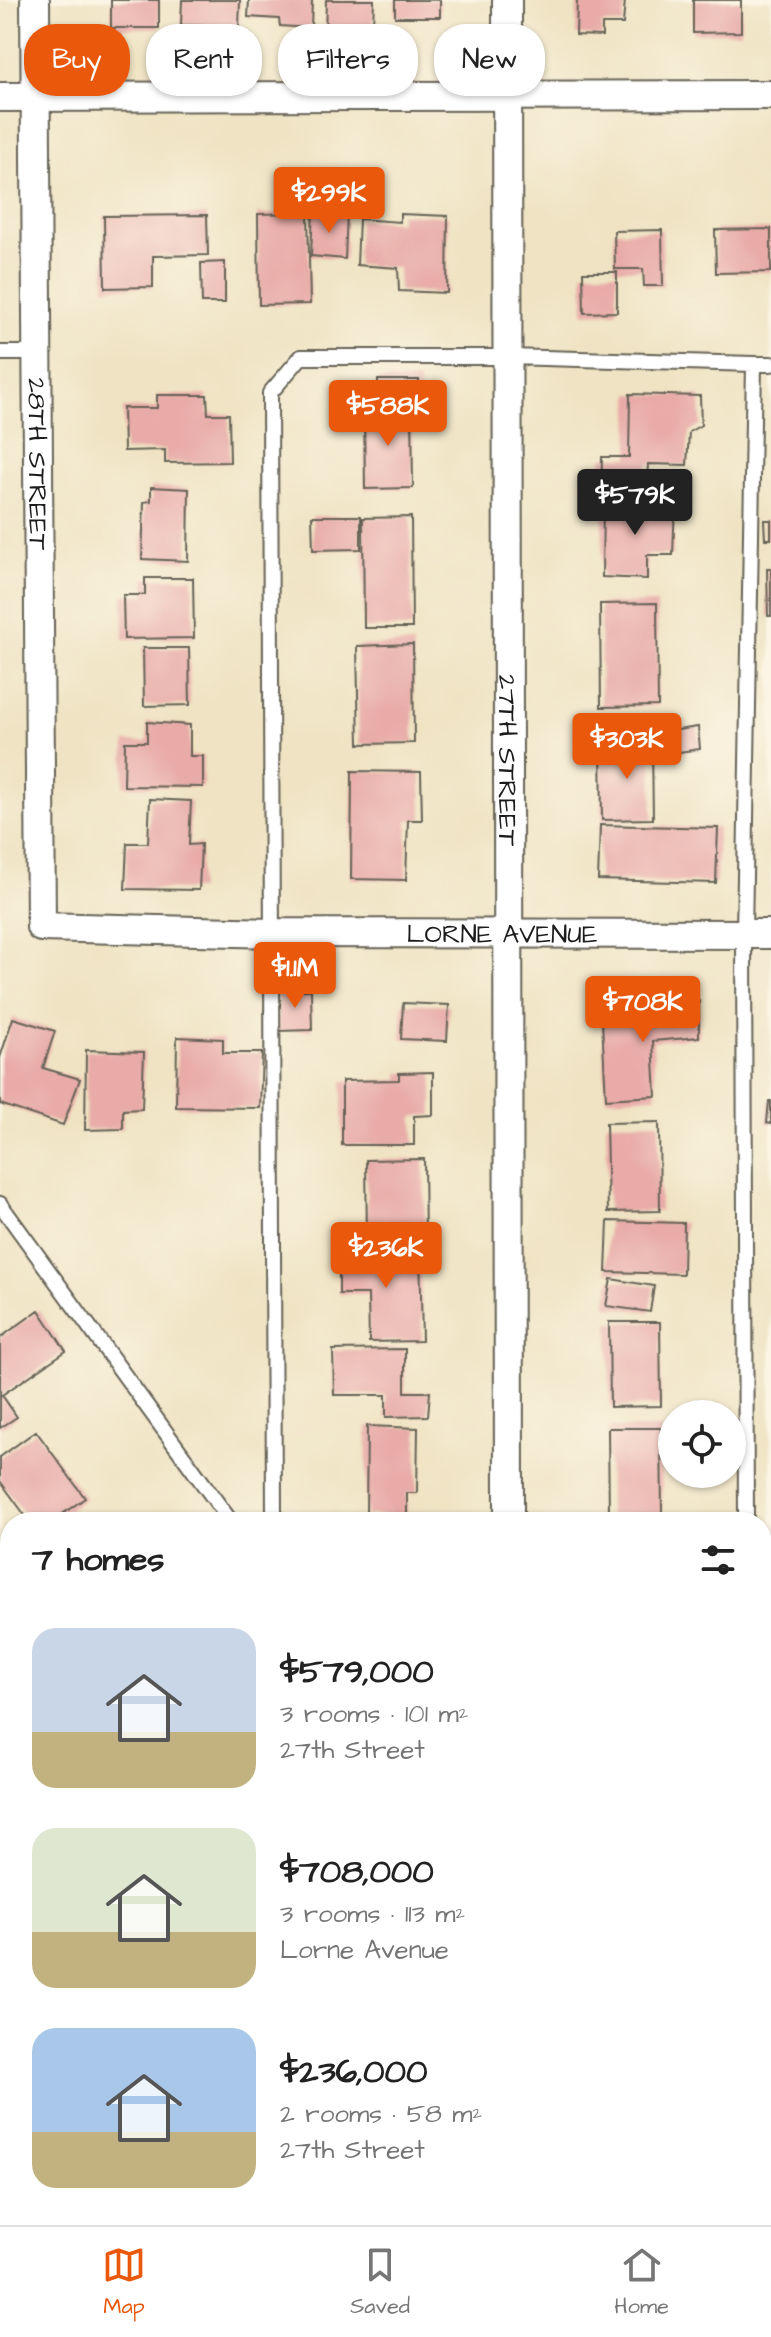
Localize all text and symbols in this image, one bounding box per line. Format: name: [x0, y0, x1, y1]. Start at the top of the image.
chip: Buy: [24, 24, 130, 96]
chip: Rent: [146, 24, 262, 96]
chip: Filters: [278, 24, 418, 96]
chip: New: [434, 24, 545, 96]
pin: $299K: [273, 167, 385, 235]
text: $299K: [292, 175, 366, 211]
street label: 28TH STREET: [18, 378, 56, 551]
pin: $588K: [332, 380, 444, 448]
text: $588K: [347, 388, 429, 424]
pin: $579K: [579, 469, 691, 537]
text: $579K: [595, 477, 675, 513]
street label: 27TH STREET: [489, 674, 525, 847]
pin: $303K: [571, 713, 683, 781]
text: $303K: [590, 721, 664, 757]
street label: LORNE AVENUE: [406, 916, 597, 953]
pin: $1.1M: [239, 942, 351, 1010]
text: $1.1M: [272, 950, 318, 986]
pin: $708K: [587, 976, 699, 1044]
text: $708K: [603, 984, 683, 1020]
pin: $236K: [330, 1222, 442, 1290]
text: $236K: [349, 1230, 423, 1266]
map controls: [658, 1400, 746, 1488]
button: locate: [658, 1400, 746, 1488]
text: 7 homes: [32, 1536, 164, 1584]
icon: filters: [696, 1538, 740, 1582]
text: $579,000: [280, 1648, 434, 1696]
icon: home: [96, 1660, 192, 1756]
text: 3 rooms · 101 m²: [280, 1696, 468, 1732]
text: 27th Street: [280, 1732, 425, 1768]
text: $708,000: [280, 1848, 434, 1896]
icon: home: [96, 1860, 192, 1956]
text: 3 rooms · 113 m²: [280, 1896, 465, 1932]
text: Lorne Avenue: [280, 1932, 449, 1968]
text: $236,000: [280, 2048, 427, 2096]
icon: home: [96, 2060, 192, 2156]
text: 2 rooms · 58 m²: [280, 2096, 482, 2132]
text: 27th Street: [280, 2132, 425, 2168]
tab: Map: [102, 2243, 146, 2322]
tab: Saved: [350, 2243, 410, 2322]
tab: Home: [614, 2243, 669, 2322]

